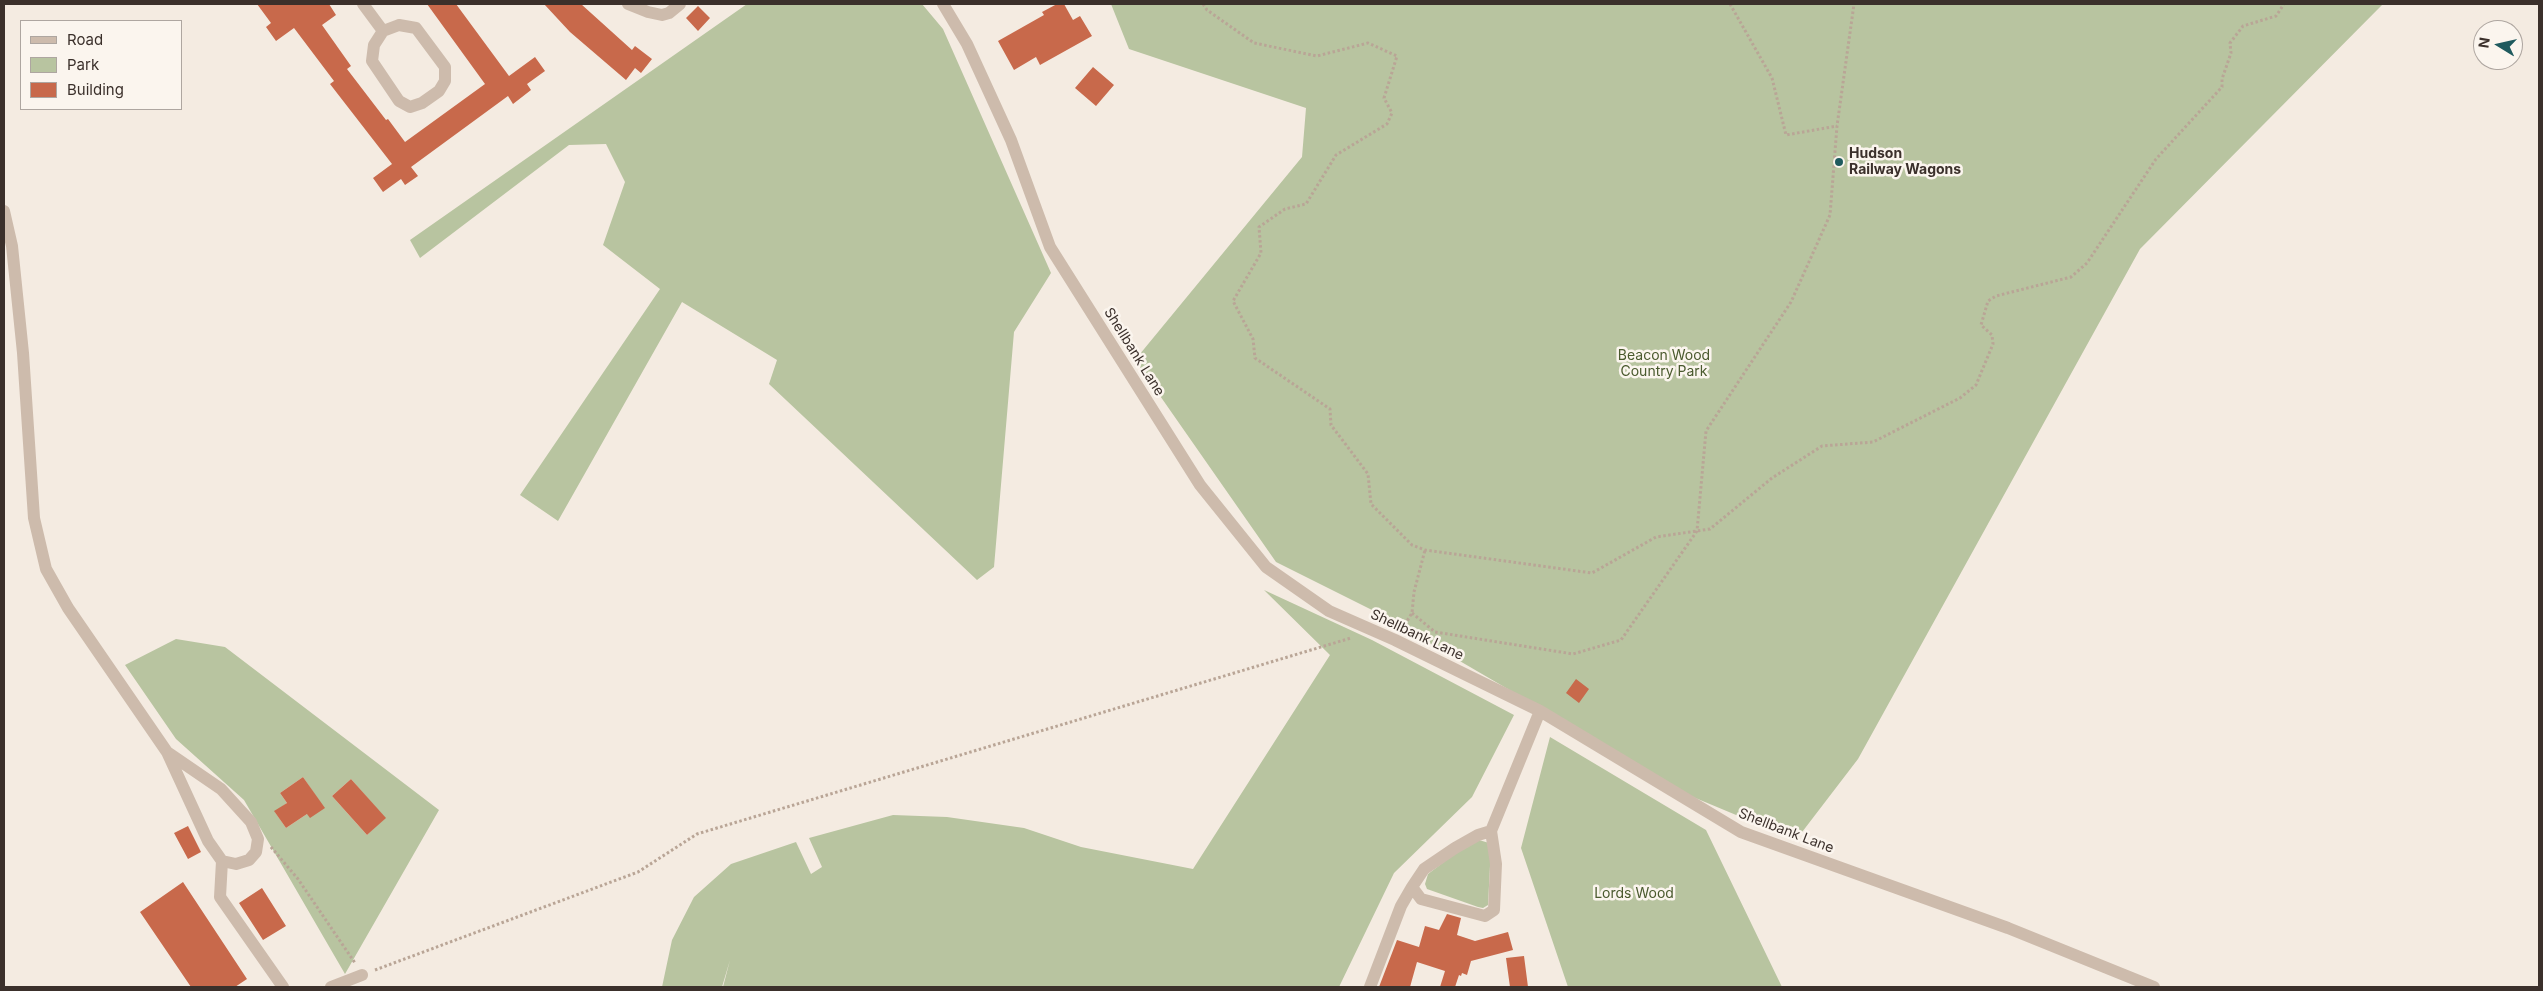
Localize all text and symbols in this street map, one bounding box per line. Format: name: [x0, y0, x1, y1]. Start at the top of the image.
legend: [20, 20, 182, 110]
north arrow: [2473, 20, 2523, 70]
text: Road: [67, 30, 103, 49]
text: N: [2474, 36, 2493, 49]
text: Park: [67, 55, 99, 74]
text: Building: [67, 80, 124, 99]
place label: Hudson Railway Wagons: [1849, 146, 1961, 178]
marker: Hudson Railway Wagons: [1833, 156, 1845, 168]
street label: Shellbank Lane: [1100, 305, 1168, 399]
park label: Beacon Wood Country Park: [1618, 348, 1710, 381]
street label: Shellbank Lane: [1368, 606, 1466, 664]
street label: Shellbank Lane: [1736, 805, 1836, 857]
park label: Lords Wood: [1594, 886, 1674, 902]

